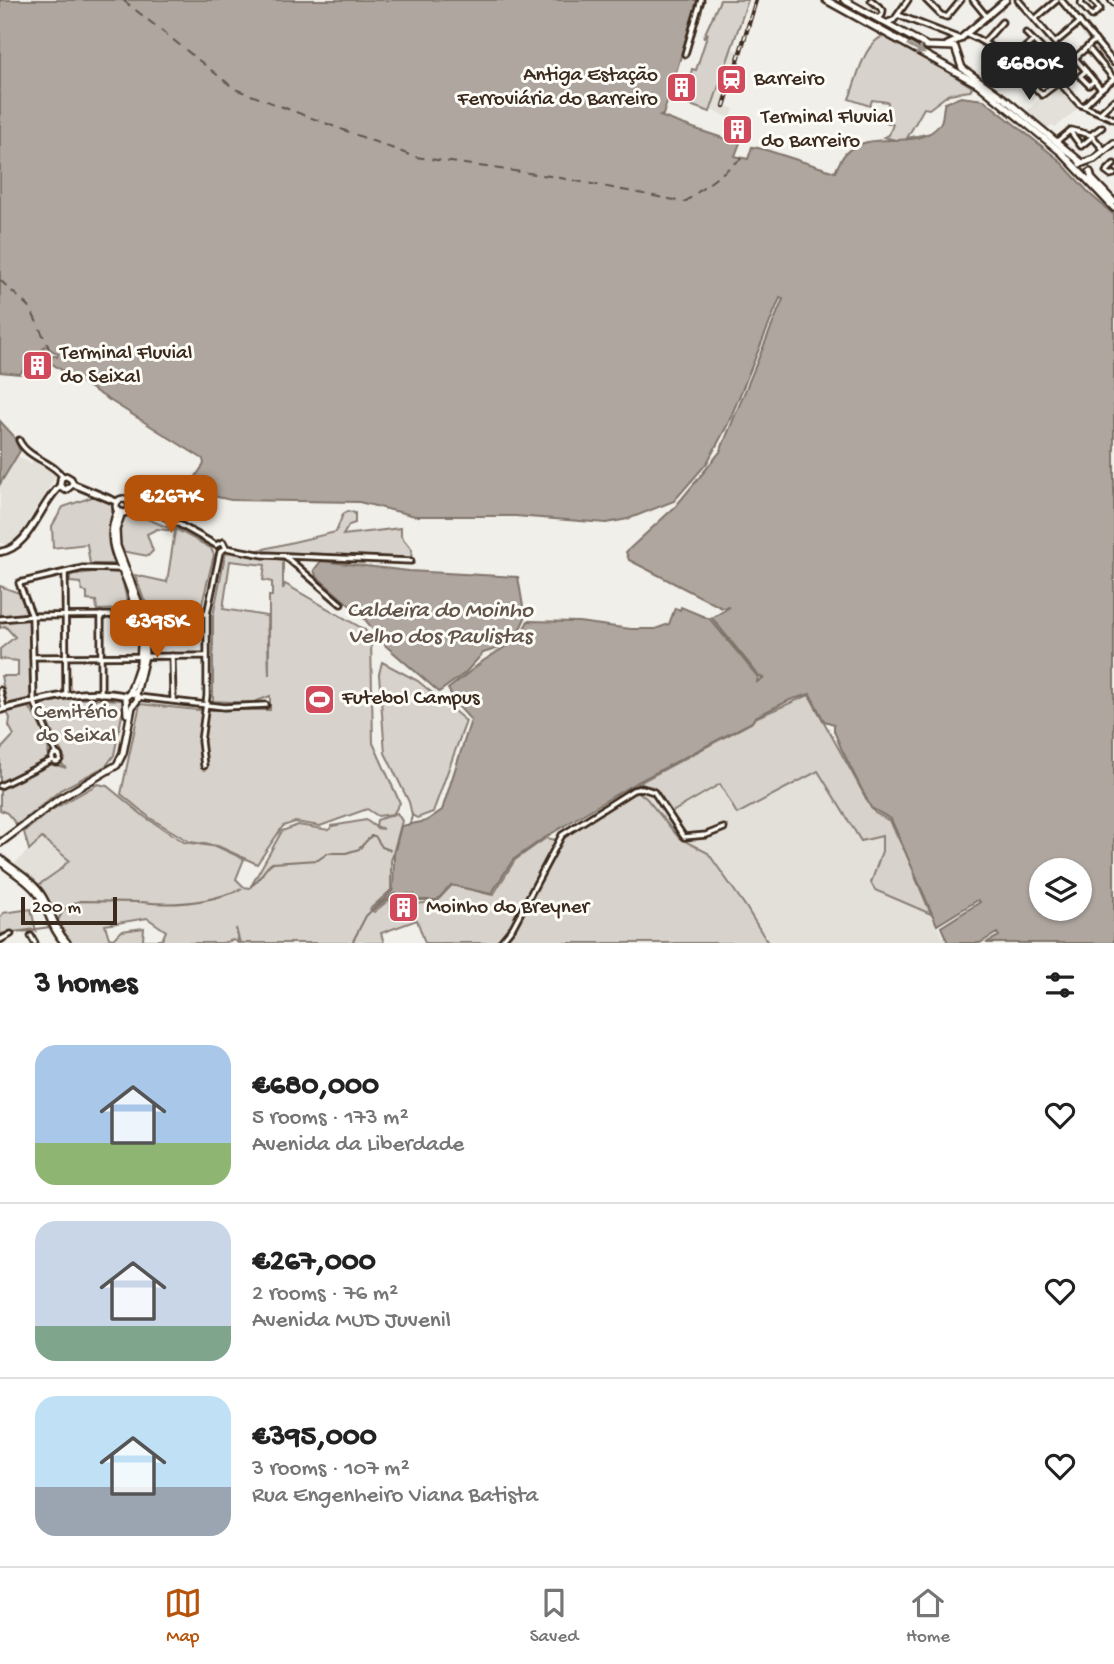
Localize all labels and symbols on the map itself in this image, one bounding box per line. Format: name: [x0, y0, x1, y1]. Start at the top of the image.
pin: €680K: [980, 42, 1078, 102]
one-way arrow: [906, 43, 926, 55]
station icon: Barreiro: [714, 63, 748, 97]
place label: Antiga Estação Ferroviária do Barreiro: [456, 64, 658, 113]
place label: Barreiro: [753, 68, 825, 93]
building icon: Antiga Estação Ferroviária do Barreiro: [664, 71, 698, 105]
place label: Terminal Fluvial do Barreiro: [760, 106, 893, 155]
building icon: Terminal Fluvial do Barreiro: [721, 113, 755, 147]
place label: Terminal Fluvial do Seixal: [59, 342, 192, 391]
building icon: Terminal Fluvial do Seixal: [20, 349, 54, 383]
pin: €267K: [122, 476, 220, 535]
water label: Caldeira do Moinho Velho dos Paulistas: [347, 598, 535, 651]
pin: €395K: [108, 600, 206, 660]
sports icon: Futebol Campus: [302, 682, 336, 716]
place label: Futebol Campus: [341, 687, 481, 712]
park label: Cemitério do Seixal: [34, 701, 118, 750]
building icon: Moinho do Breyner: [386, 891, 420, 925]
scale bar: [21, 894, 117, 926]
place label: Moinho do Breyner: [426, 896, 590, 921]

